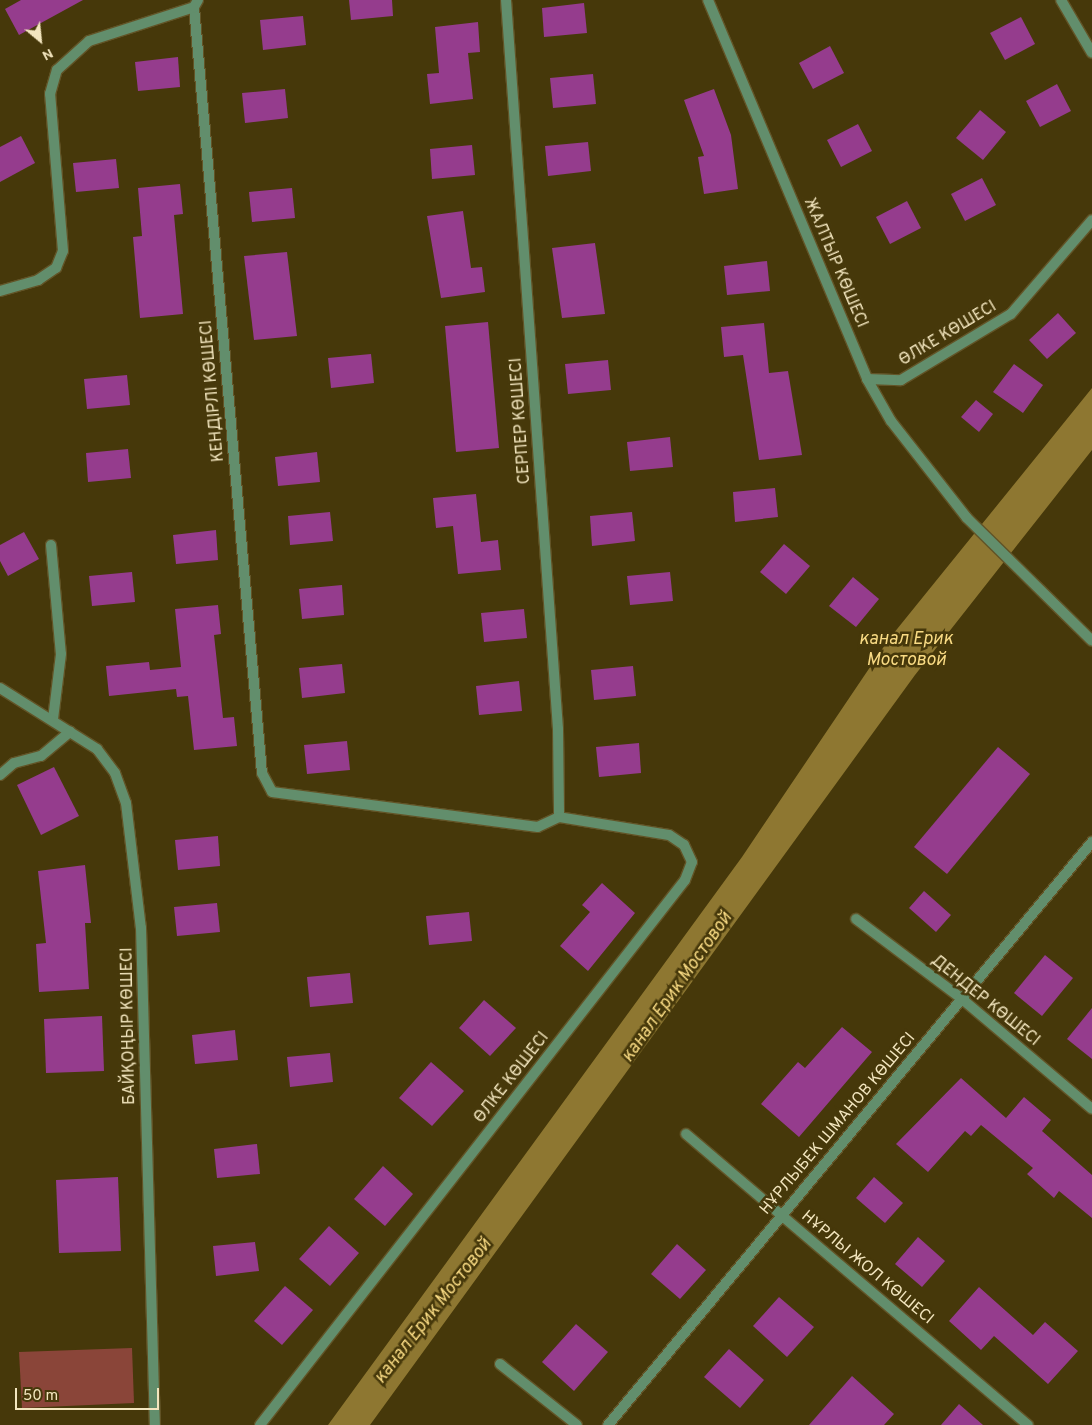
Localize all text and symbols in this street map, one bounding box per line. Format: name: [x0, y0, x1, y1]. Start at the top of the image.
north arrow: [15, 15, 65, 65]
text: N: [39, 44, 56, 64]
street label: ЖАЛТЫР КӨШЕСІ: [799, 195, 871, 331]
street label: ӨЛКЕ КӨШЕСІ: [896, 297, 1000, 371]
street label: КЕНДІРЛІ КӨШЕСІ: [197, 319, 229, 463]
street label: СЕРПЕР КӨШЕСІ: [507, 357, 535, 485]
water label: канал Ерик Мостовой: [859, 630, 953, 672]
water label: канал Ерик Мостовой: [618, 909, 738, 1067]
street label: БАЙҚОҢЫР КӨШЕСI: [118, 947, 140, 1105]
street label: ДЕНДЕР КӨШЕСІ: [927, 951, 1043, 1051]
street label: ӨЛКЕ КӨШЕСІ: [470, 1029, 554, 1127]
street label: НҰРЛЫБЕК ШМАНОВ КӨШЕСІ: [756, 1029, 920, 1219]
street label: НҰРЛЫ ЖОЛ КӨШЕСІ: [797, 1207, 937, 1329]
water label: канал Ерик Мостовой: [371, 1235, 497, 1389]
scale bar: [18, 1378, 161, 1410]
text: 50 m: [23, 1387, 58, 1406]

